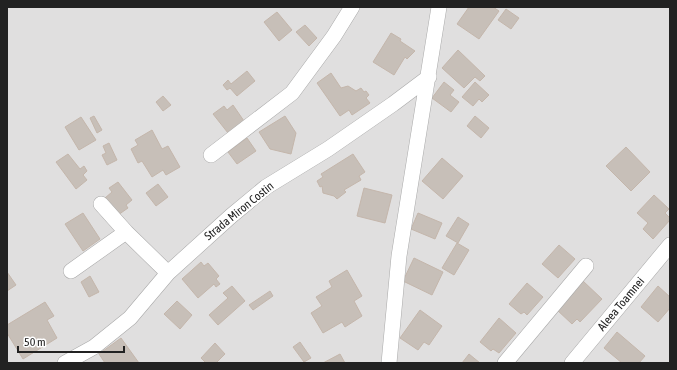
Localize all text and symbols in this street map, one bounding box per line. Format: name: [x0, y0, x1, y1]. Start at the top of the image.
street label: Strada Miron Costin: [202, 179, 276, 243]
street label: Aleea Toamnei: [595, 274, 647, 334]
scale bar: [18, 328, 124, 354]
text: 50 m: [24, 335, 46, 349]

